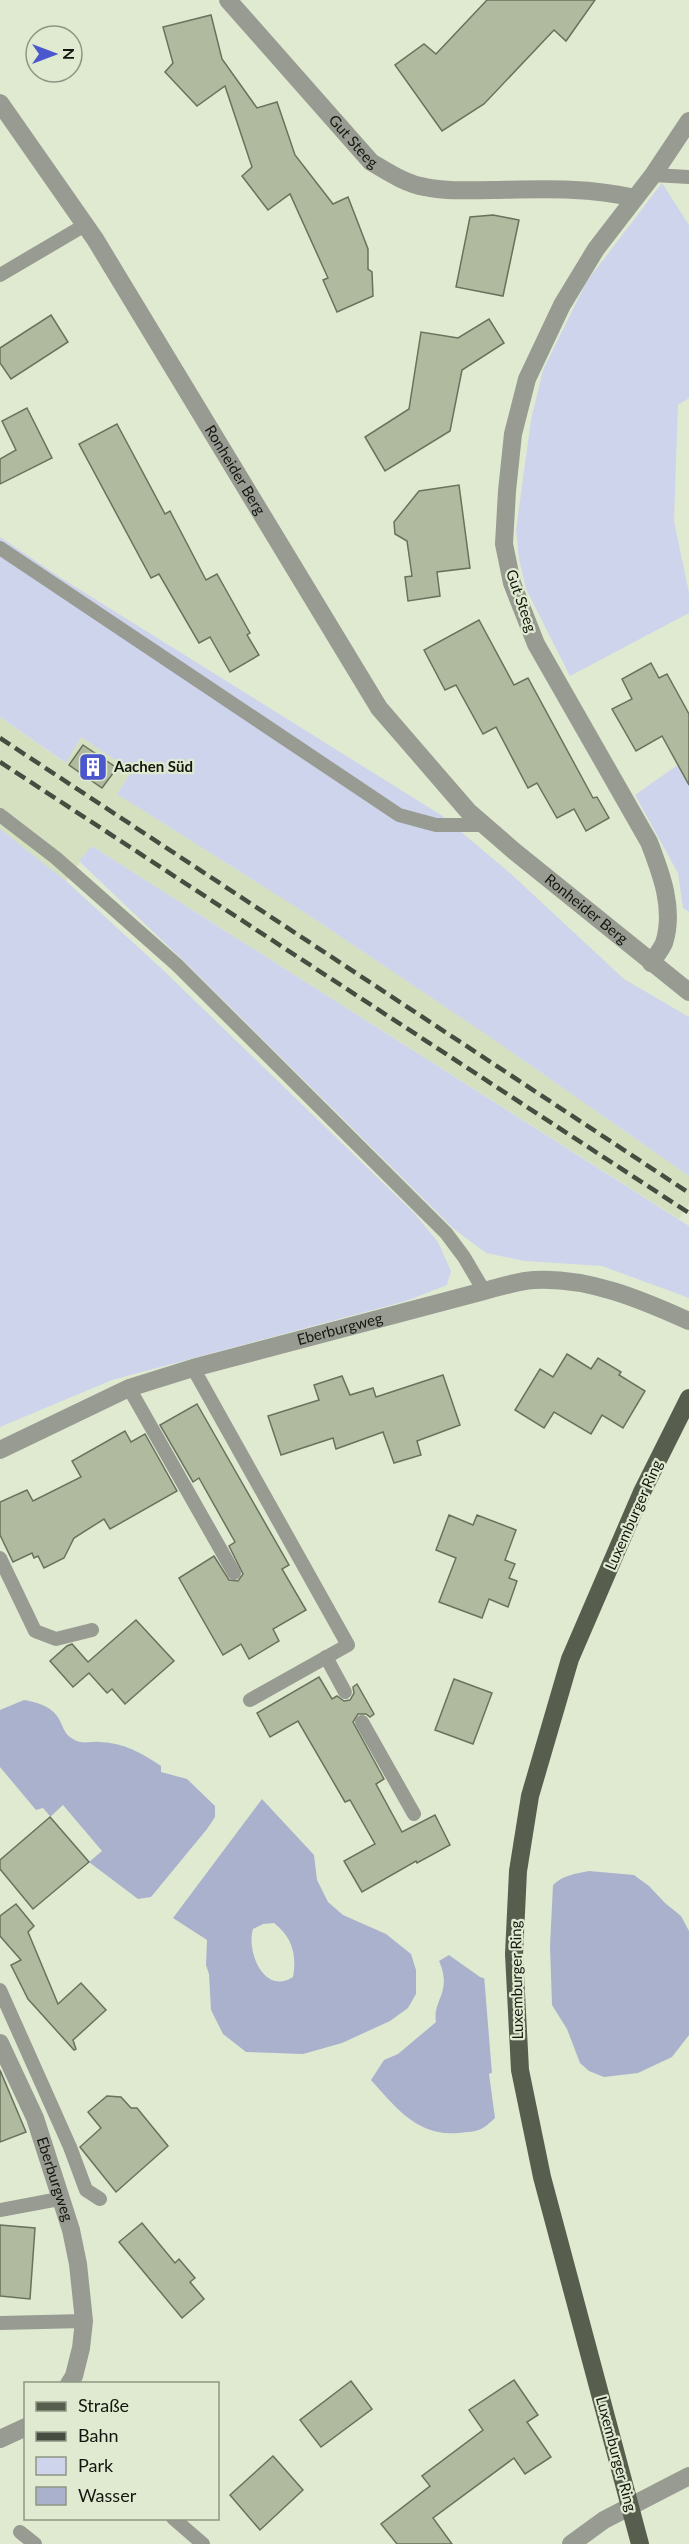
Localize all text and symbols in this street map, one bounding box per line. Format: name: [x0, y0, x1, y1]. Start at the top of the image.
north arrow: [24, 24, 84, 84]
text: N: [60, 48, 79, 60]
street label: Gut Steeg: [325, 111, 381, 172]
street label: Ronheider Berg: [202, 421, 270, 518]
street label: Gut Steeg: [503, 567, 541, 635]
building icon: Aachen Süd: [77, 751, 109, 783]
place label: Aachen Süd: [113, 757, 193, 775]
street label: Ronheider Berg: [542, 870, 632, 947]
street label: Eberburgweg: [295, 1308, 384, 1348]
street label: Luxemburger Ring: [601, 1457, 666, 1572]
street label: Luxemburger Ring: [506, 1920, 526, 2040]
street label: Eberburgweg: [34, 2134, 78, 2224]
legend: [24, 2382, 219, 2520]
text: Straße: [78, 2394, 129, 2416]
street label: Luxemburger Ring: [593, 2394, 641, 2514]
text: Bahn: [78, 2424, 119, 2446]
text: Park: [78, 2454, 114, 2476]
text: Wasser: [78, 2484, 137, 2506]

